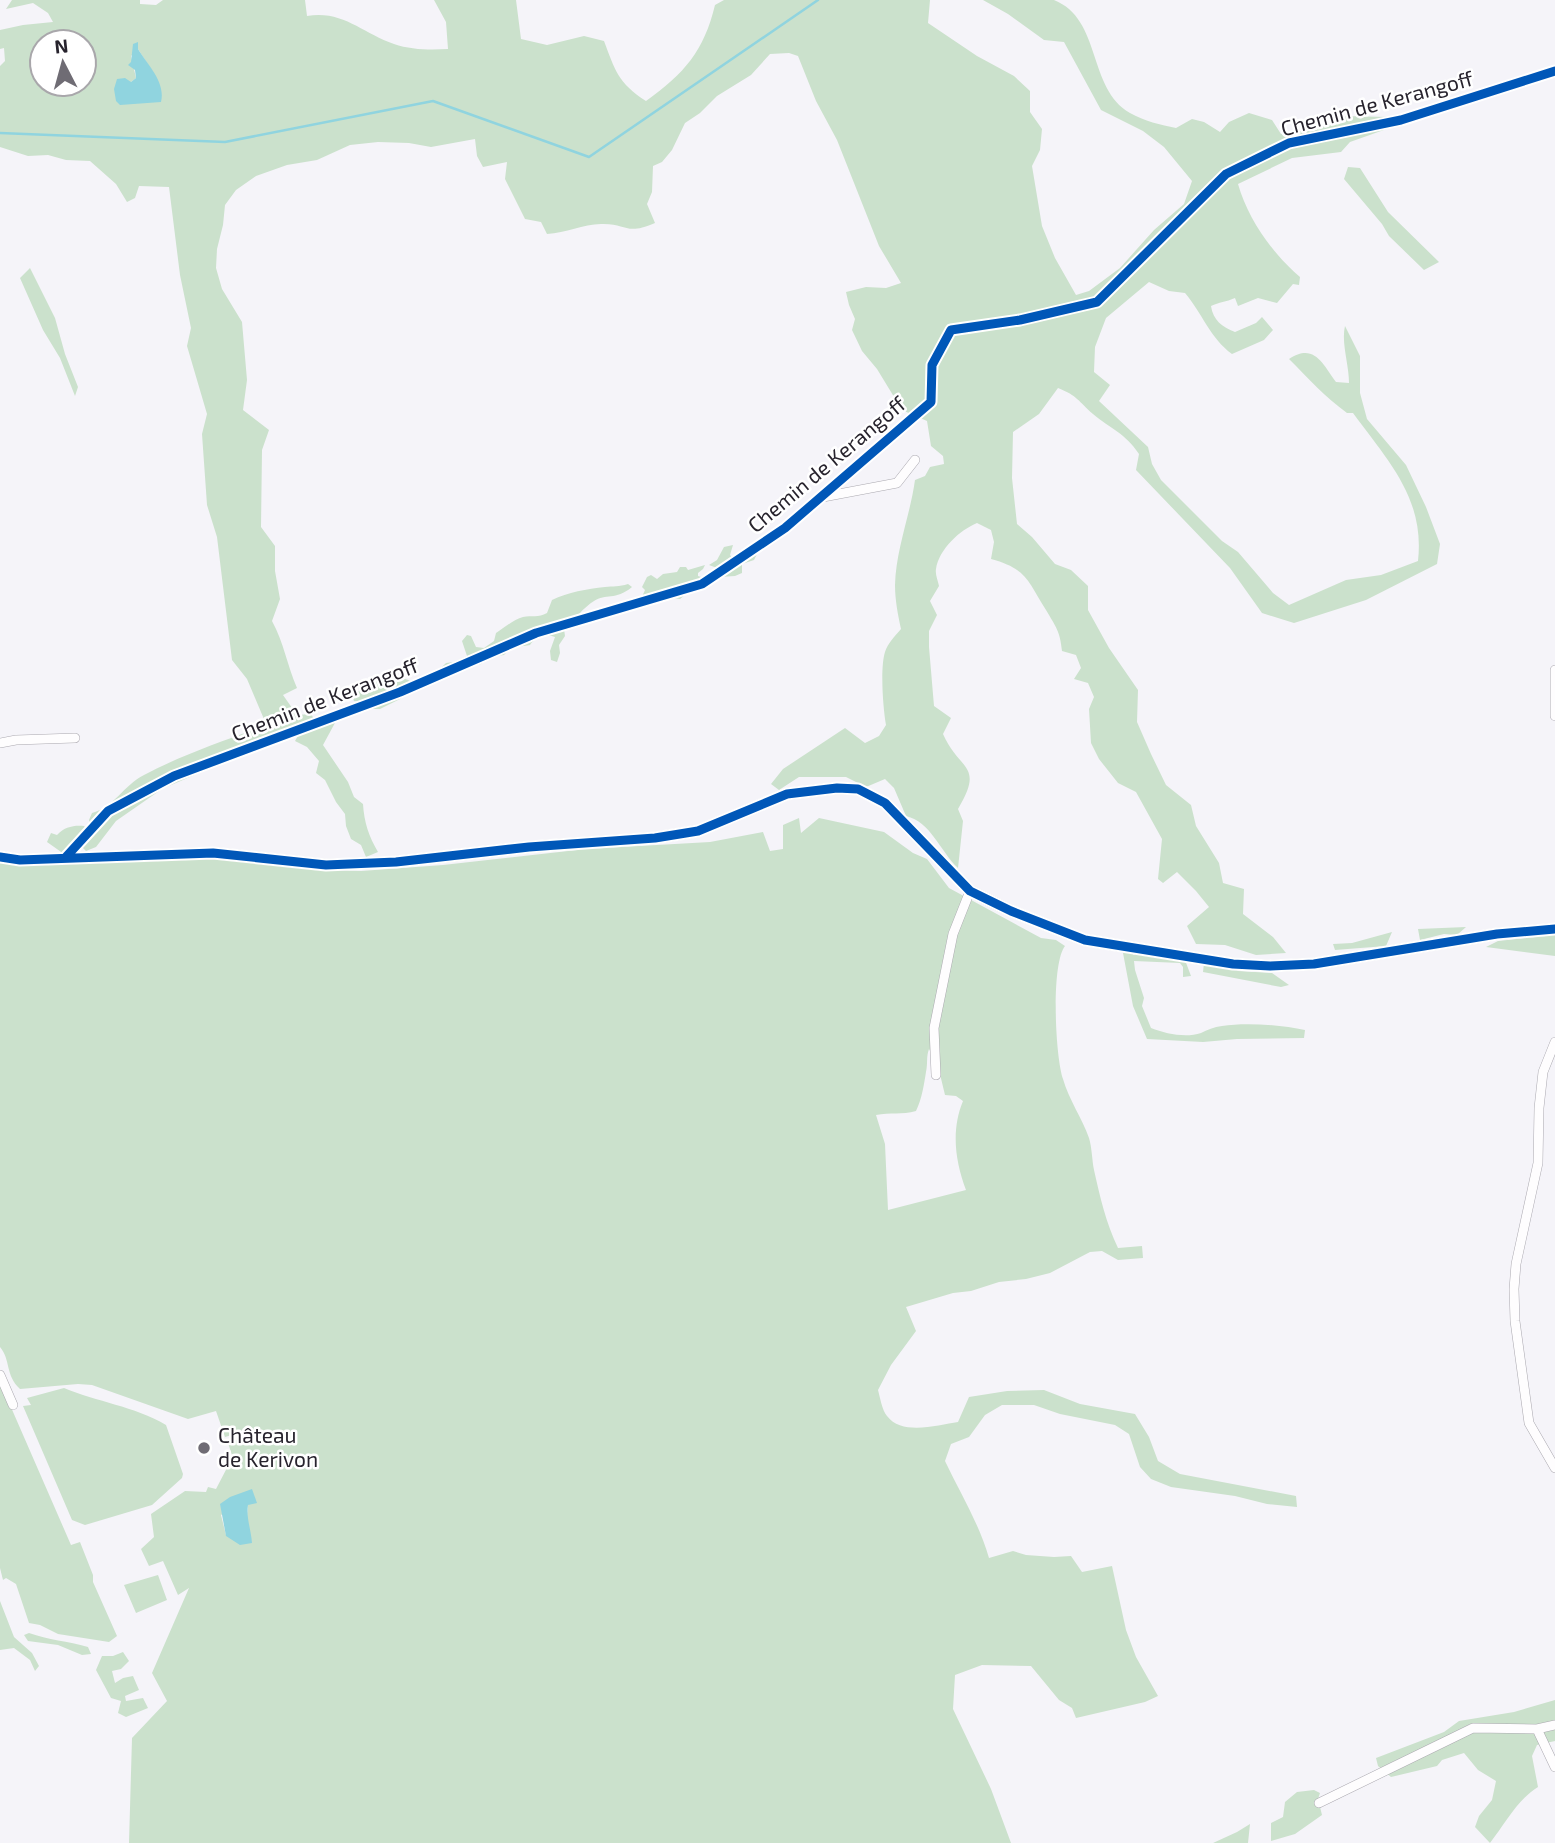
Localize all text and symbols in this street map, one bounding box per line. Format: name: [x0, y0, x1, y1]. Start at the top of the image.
north arrow: [28, 28, 98, 98]
text: N: [53, 33, 69, 58]
street label: Chemin de Kerangoff: [1278, 65, 1476, 140]
street label: Chemin de Kerangoff: [742, 390, 911, 537]
street label: Chemin de Kerangoff: [228, 651, 422, 746]
place label: Château de Kerivon: [218, 1422, 318, 1471]
marker: Château de Kerivon: [196, 1440, 212, 1456]

